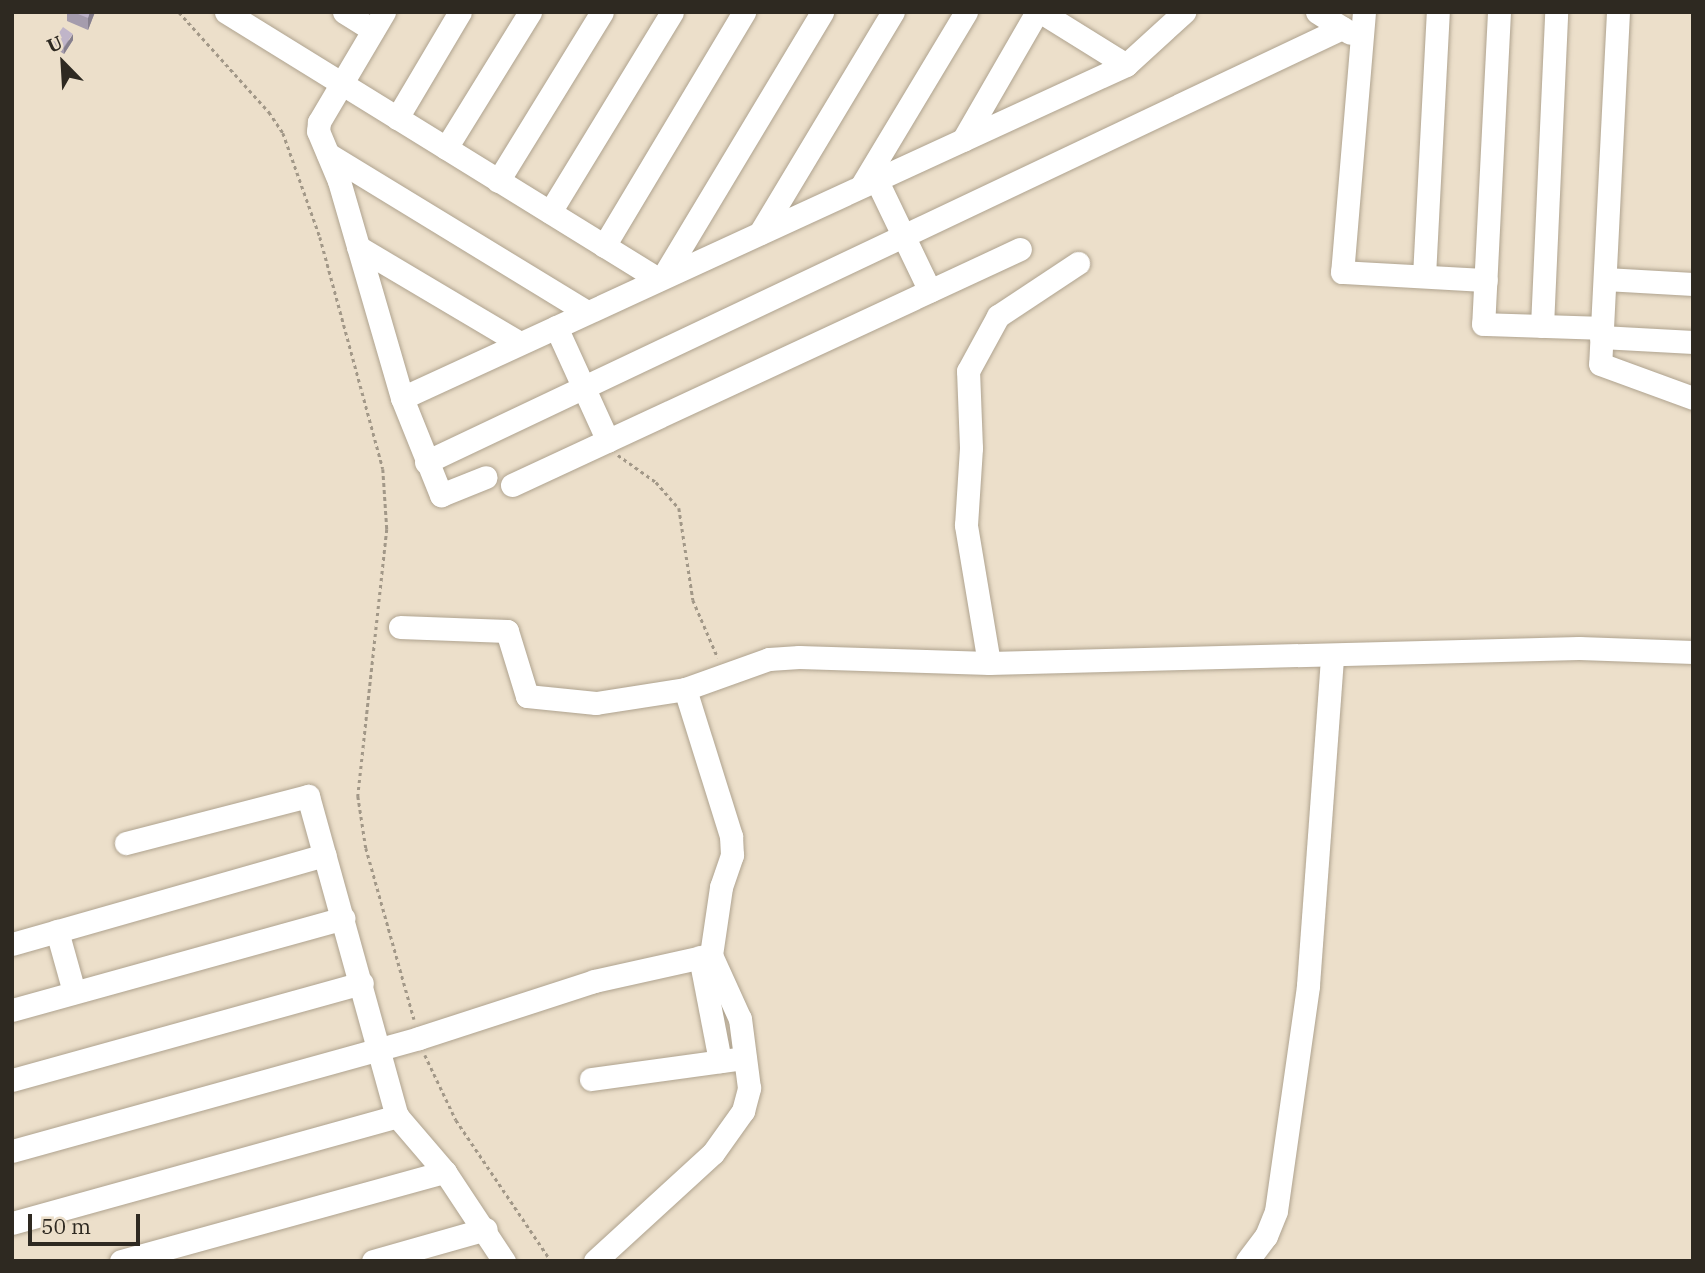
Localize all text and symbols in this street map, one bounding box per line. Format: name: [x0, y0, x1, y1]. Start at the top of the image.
north arrow: [28, 28, 98, 98]
text: U: [43, 30, 66, 58]
scale bar: [32, 1200, 144, 1244]
text: 50 m: [41, 1212, 91, 1240]

